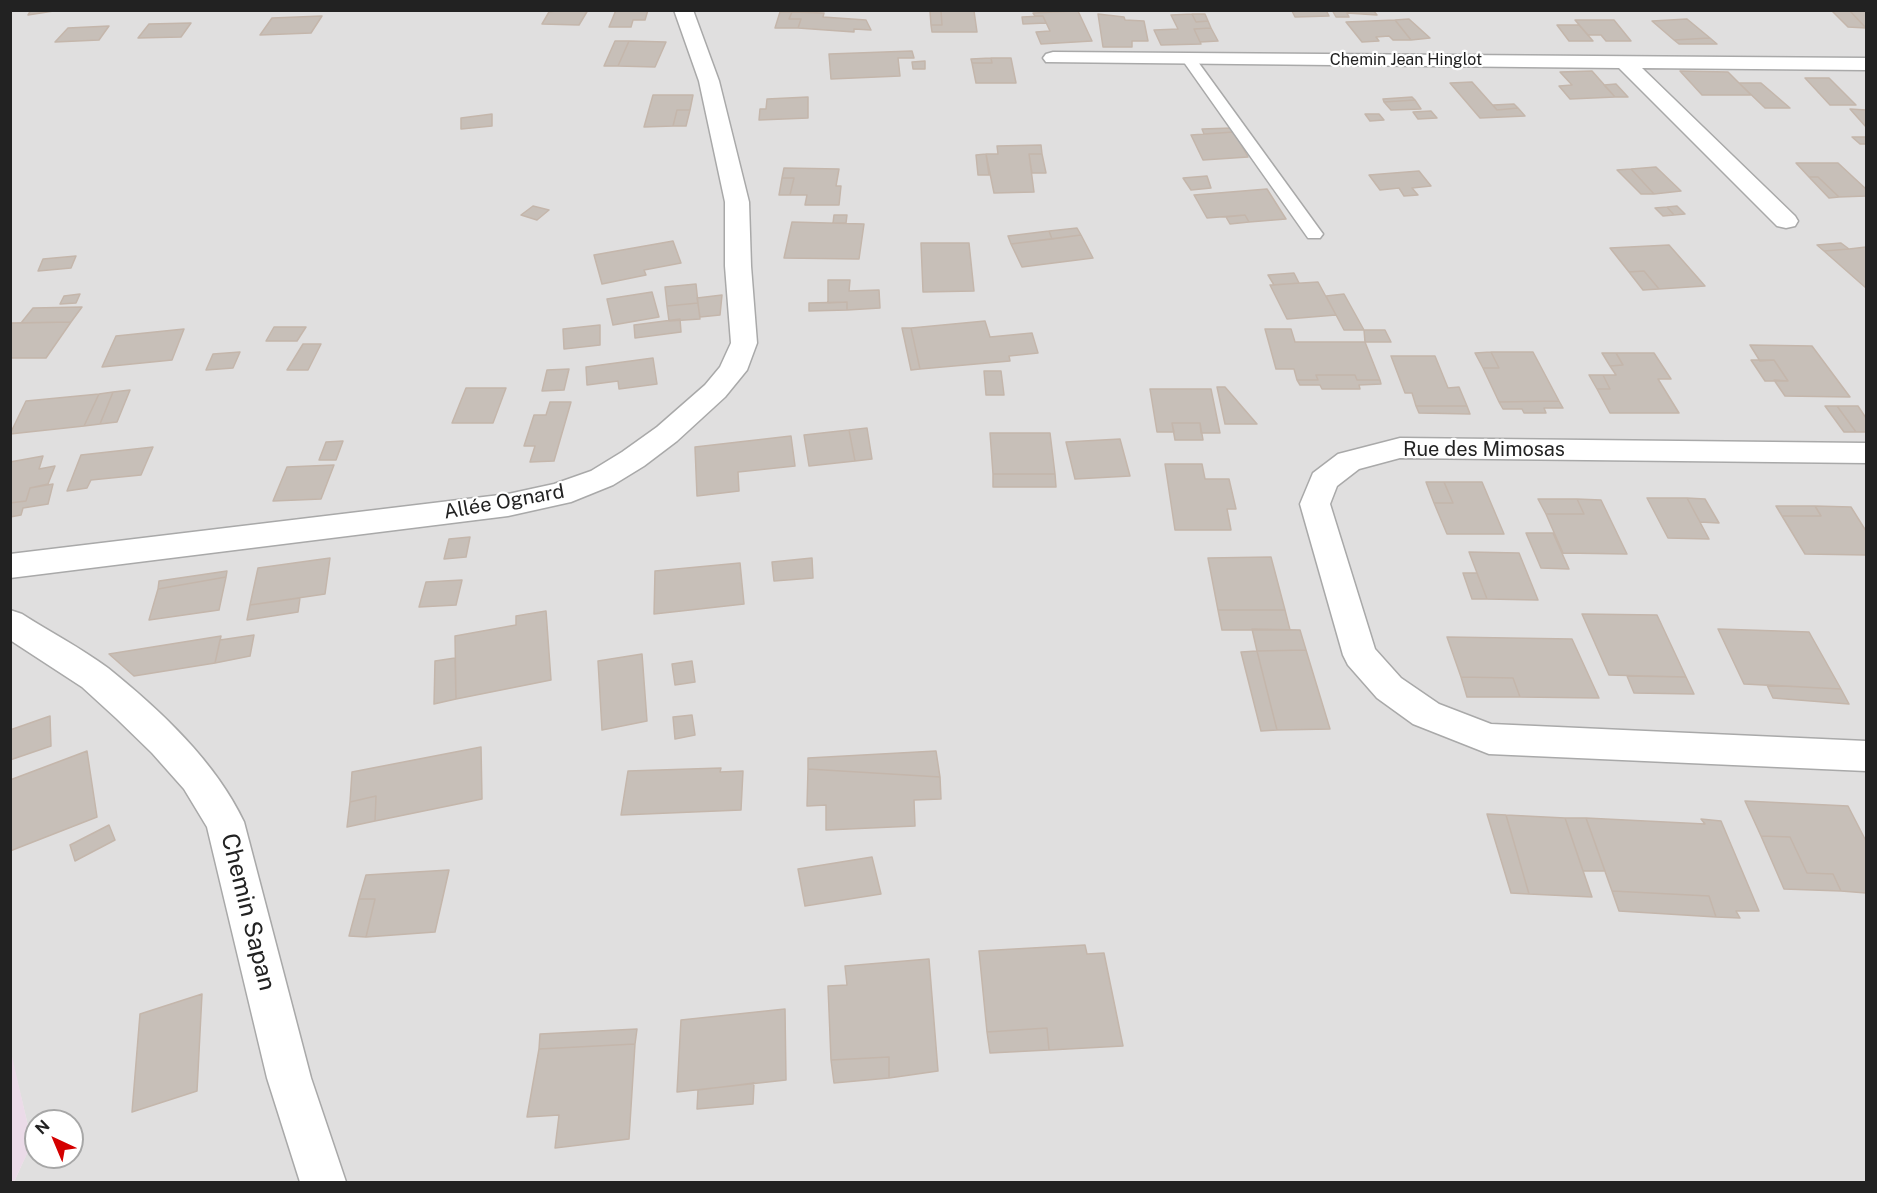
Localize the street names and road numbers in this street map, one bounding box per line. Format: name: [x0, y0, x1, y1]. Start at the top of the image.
street label: Chemin Jean Hinglot: [1330, 50, 1482, 70]
street label: Rue des Mimosas: [1403, 438, 1565, 462]
street label: Allée Ognard: [442, 480, 566, 524]
street label: Chemin Sapan: [215, 830, 281, 994]

